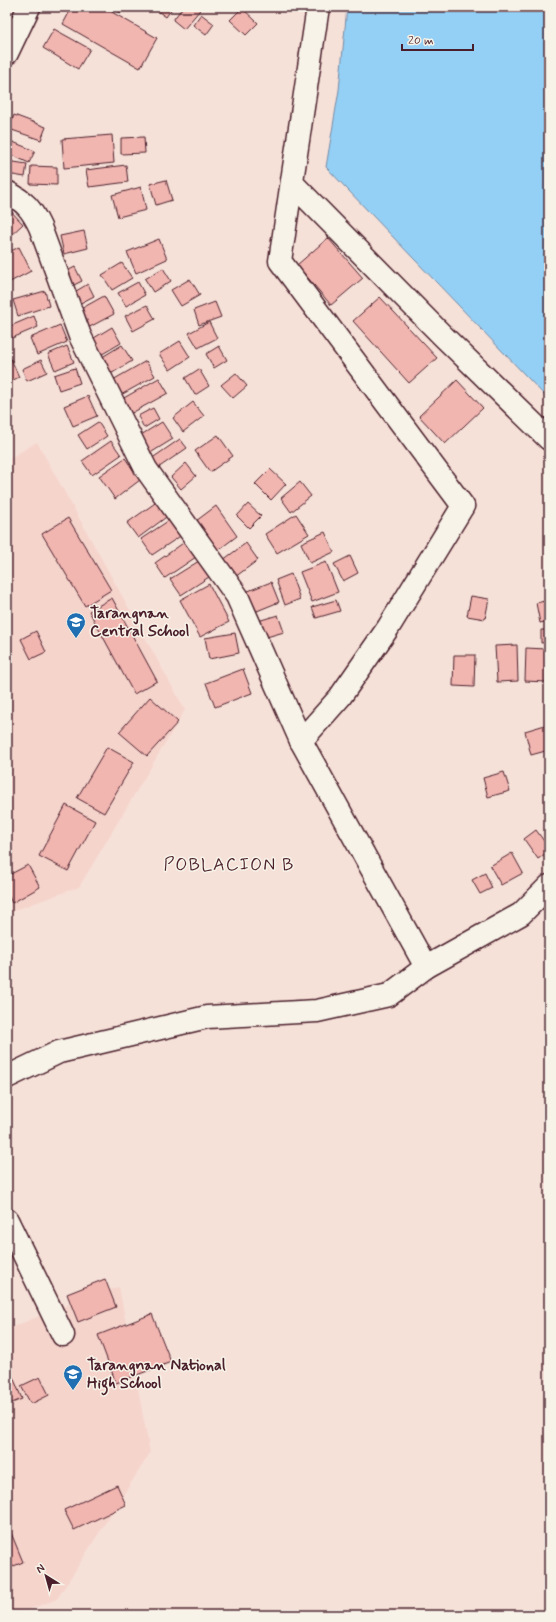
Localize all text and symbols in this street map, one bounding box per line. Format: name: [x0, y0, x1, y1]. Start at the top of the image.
scale bar: [402, 26, 473, 52]
text: 20 m: [408, 33, 434, 49]
place label: Tarangnan Central School: [90, 603, 190, 642]
school or university icon: Tarangnan Central School: [65, 611, 87, 639]
district label: POBLACION B: [164, 853, 294, 877]
place label: Tarangnan National High School: [87, 1355, 226, 1396]
school or university icon: Tarangnan National High School: [62, 1363, 84, 1391]
north arrow: [26, 1556, 66, 1596]
text: N: [33, 1561, 48, 1577]

